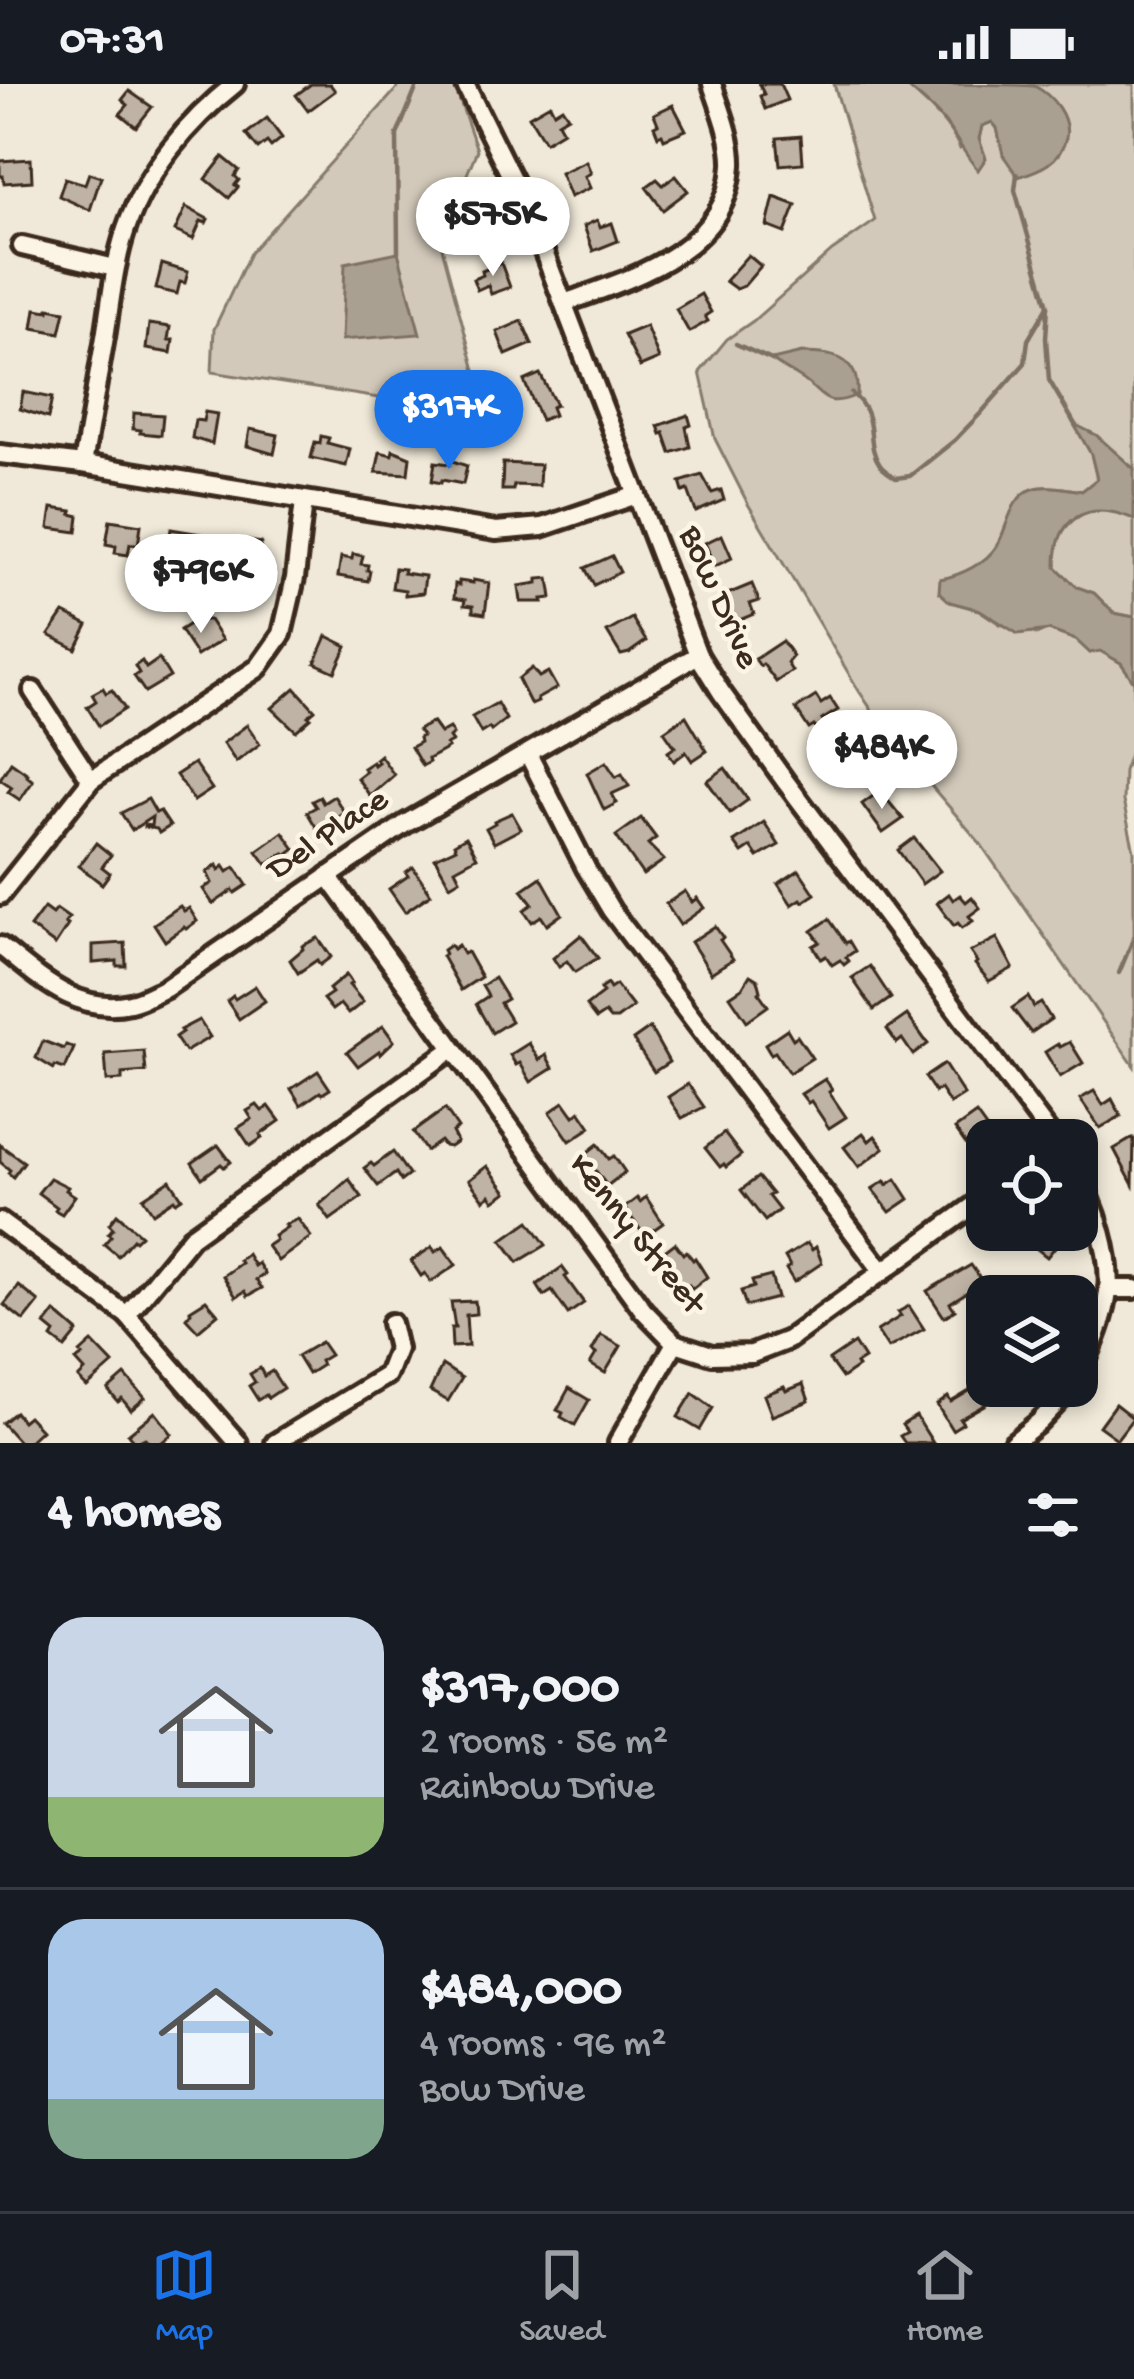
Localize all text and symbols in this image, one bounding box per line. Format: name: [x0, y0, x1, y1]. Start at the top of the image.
text: 07:31: [60, 16, 165, 69]
pin: $575K: [409, 177, 577, 279]
text: $575K: [443, 193, 543, 239]
pin: $317K: [365, 370, 533, 472]
text: $317K: [401, 386, 497, 432]
street label: Bow Drive: [666, 519, 768, 677]
pin: $796K: [117, 534, 285, 636]
text: $796K: [152, 550, 250, 596]
pin: $484K: [798, 710, 966, 812]
text: $484K: [833, 726, 931, 772]
street label: Del Place: [258, 780, 398, 893]
map controls: [966, 1119, 1098, 1407]
button: locate: [966, 1119, 1098, 1251]
street label: Kenny Street: [557, 1146, 715, 1327]
button: layers: [966, 1275, 1098, 1407]
icon: filters: [1020, 1482, 1086, 1548]
text: 4 homes: [48, 1485, 219, 1545]
text: $317,000: [420, 1661, 619, 1721]
icon: home: [144, 1665, 288, 1809]
text: 2 rooms · 56 m²: [420, 1721, 668, 1767]
text: Rainbow Drive: [420, 1767, 654, 1813]
text: $484,000: [420, 1963, 622, 2023]
icon: home: [144, 1967, 288, 2111]
text: 4 rooms · 96 m²: [420, 2023, 666, 2069]
text: Bow Drive: [420, 2069, 585, 2115]
tab: Map: [151, 2242, 217, 2352]
tab: Saved: [519, 2242, 604, 2352]
tab: Home: [906, 2242, 983, 2352]

